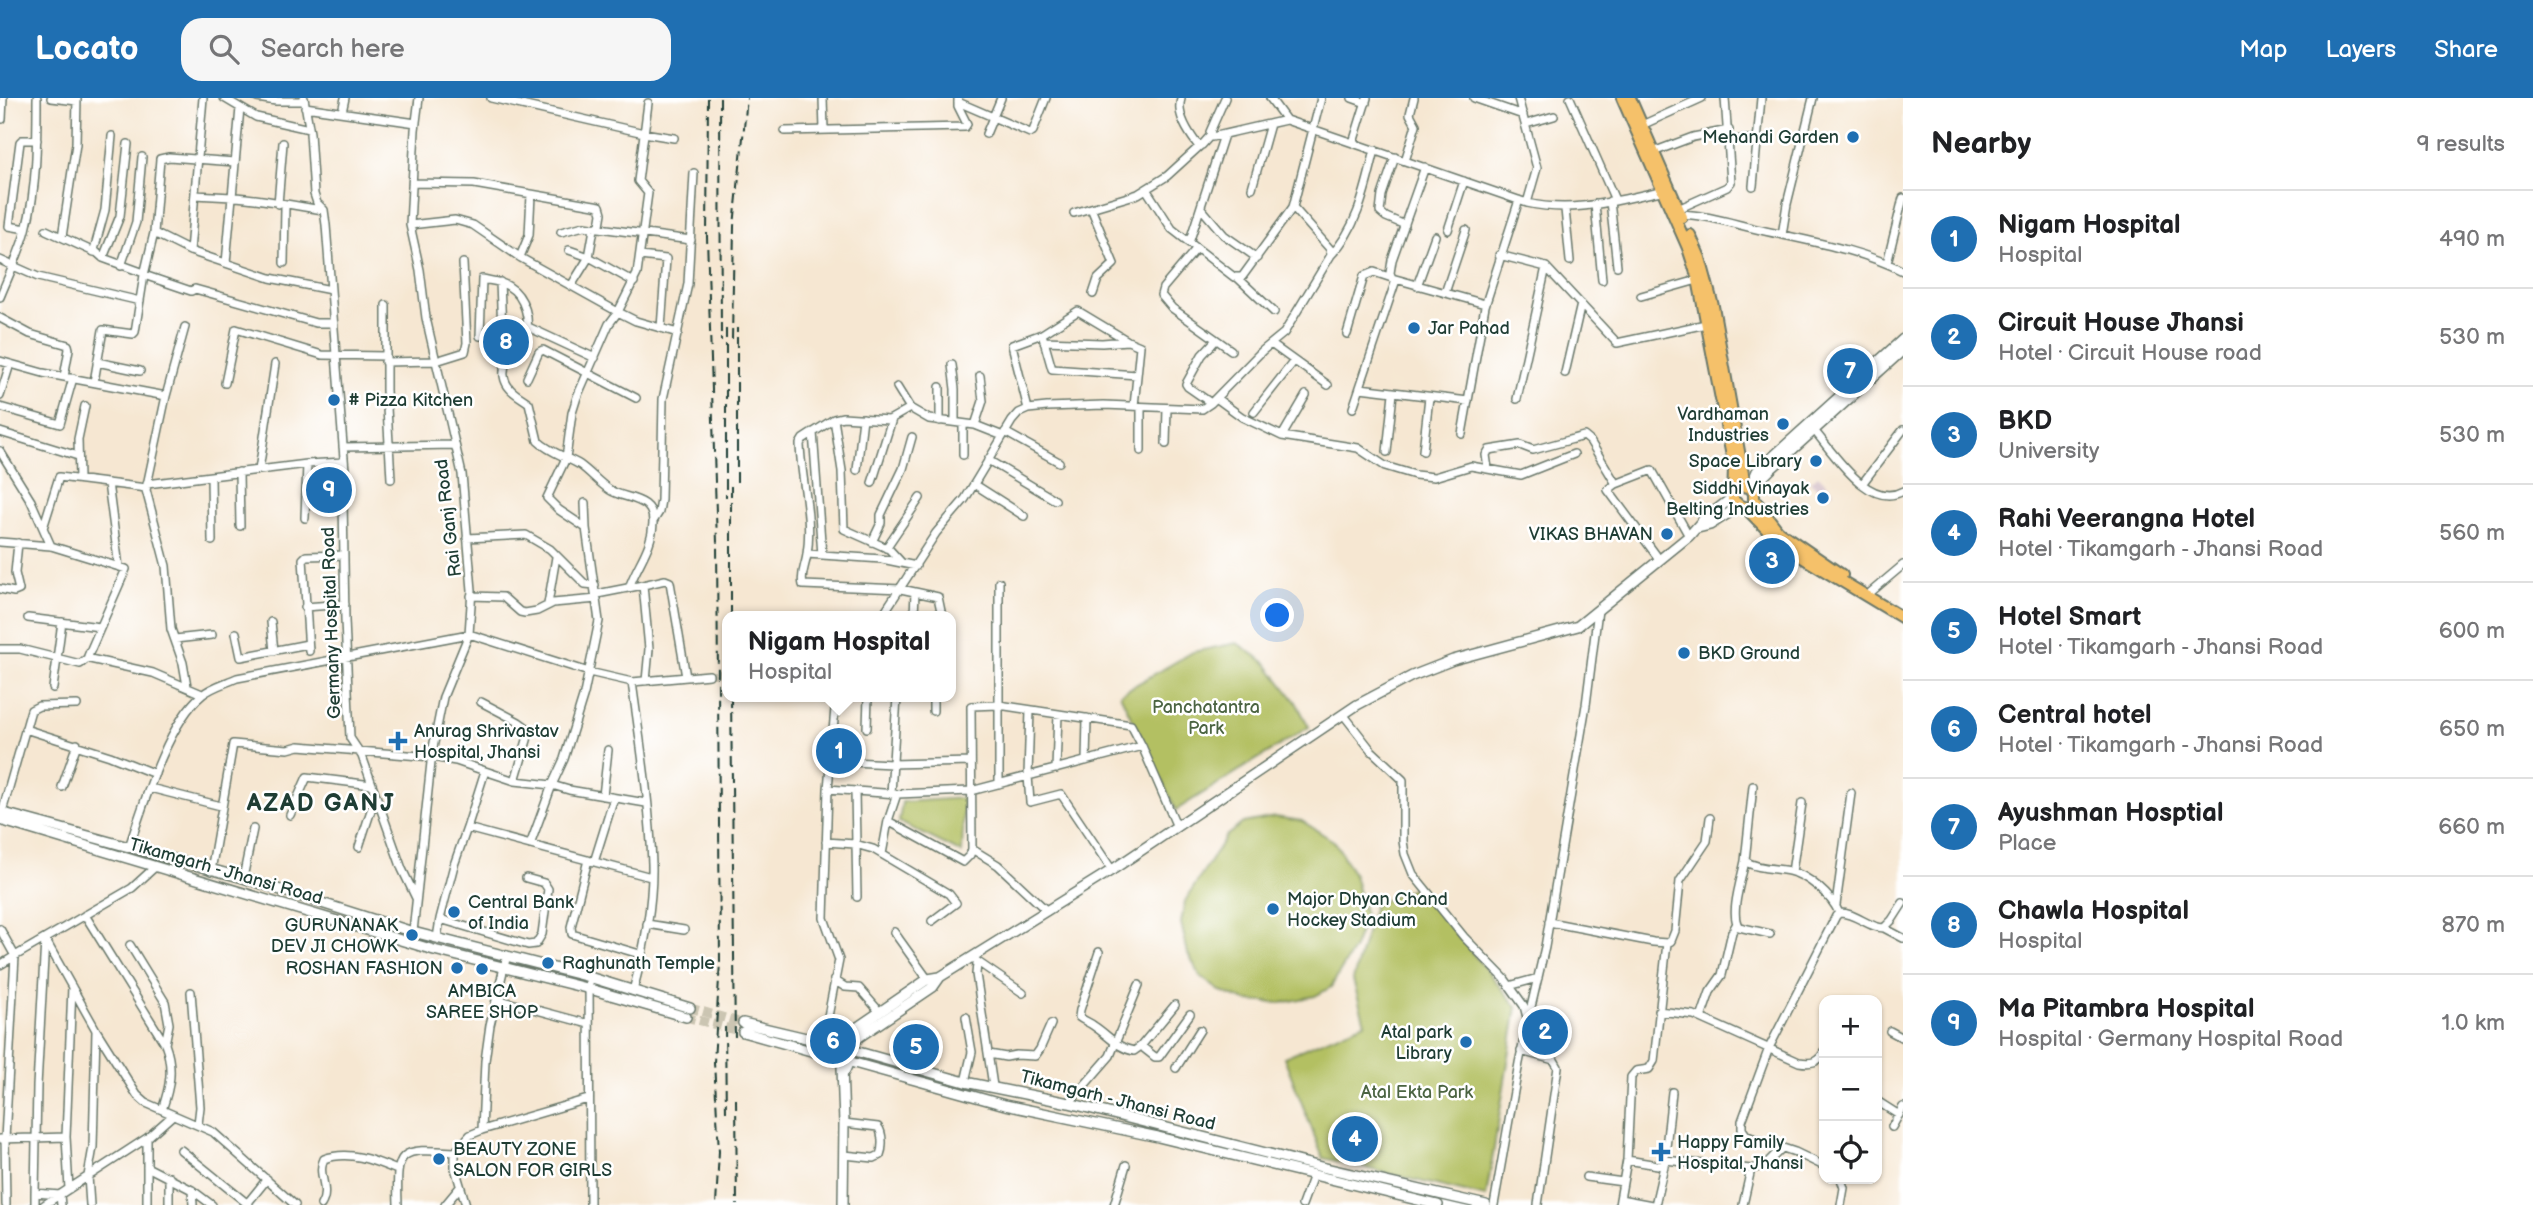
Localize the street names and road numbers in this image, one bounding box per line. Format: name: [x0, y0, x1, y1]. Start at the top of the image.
street label: Rai Ganj Road: [431, 458, 466, 578]
street label: Germany Hospital Road: [318, 527, 345, 719]
street label: Tikamgarh - Jhansi Road: [127, 834, 325, 909]
street label: Tikamgarh - Jhansi Road: [1018, 1066, 1218, 1135]

